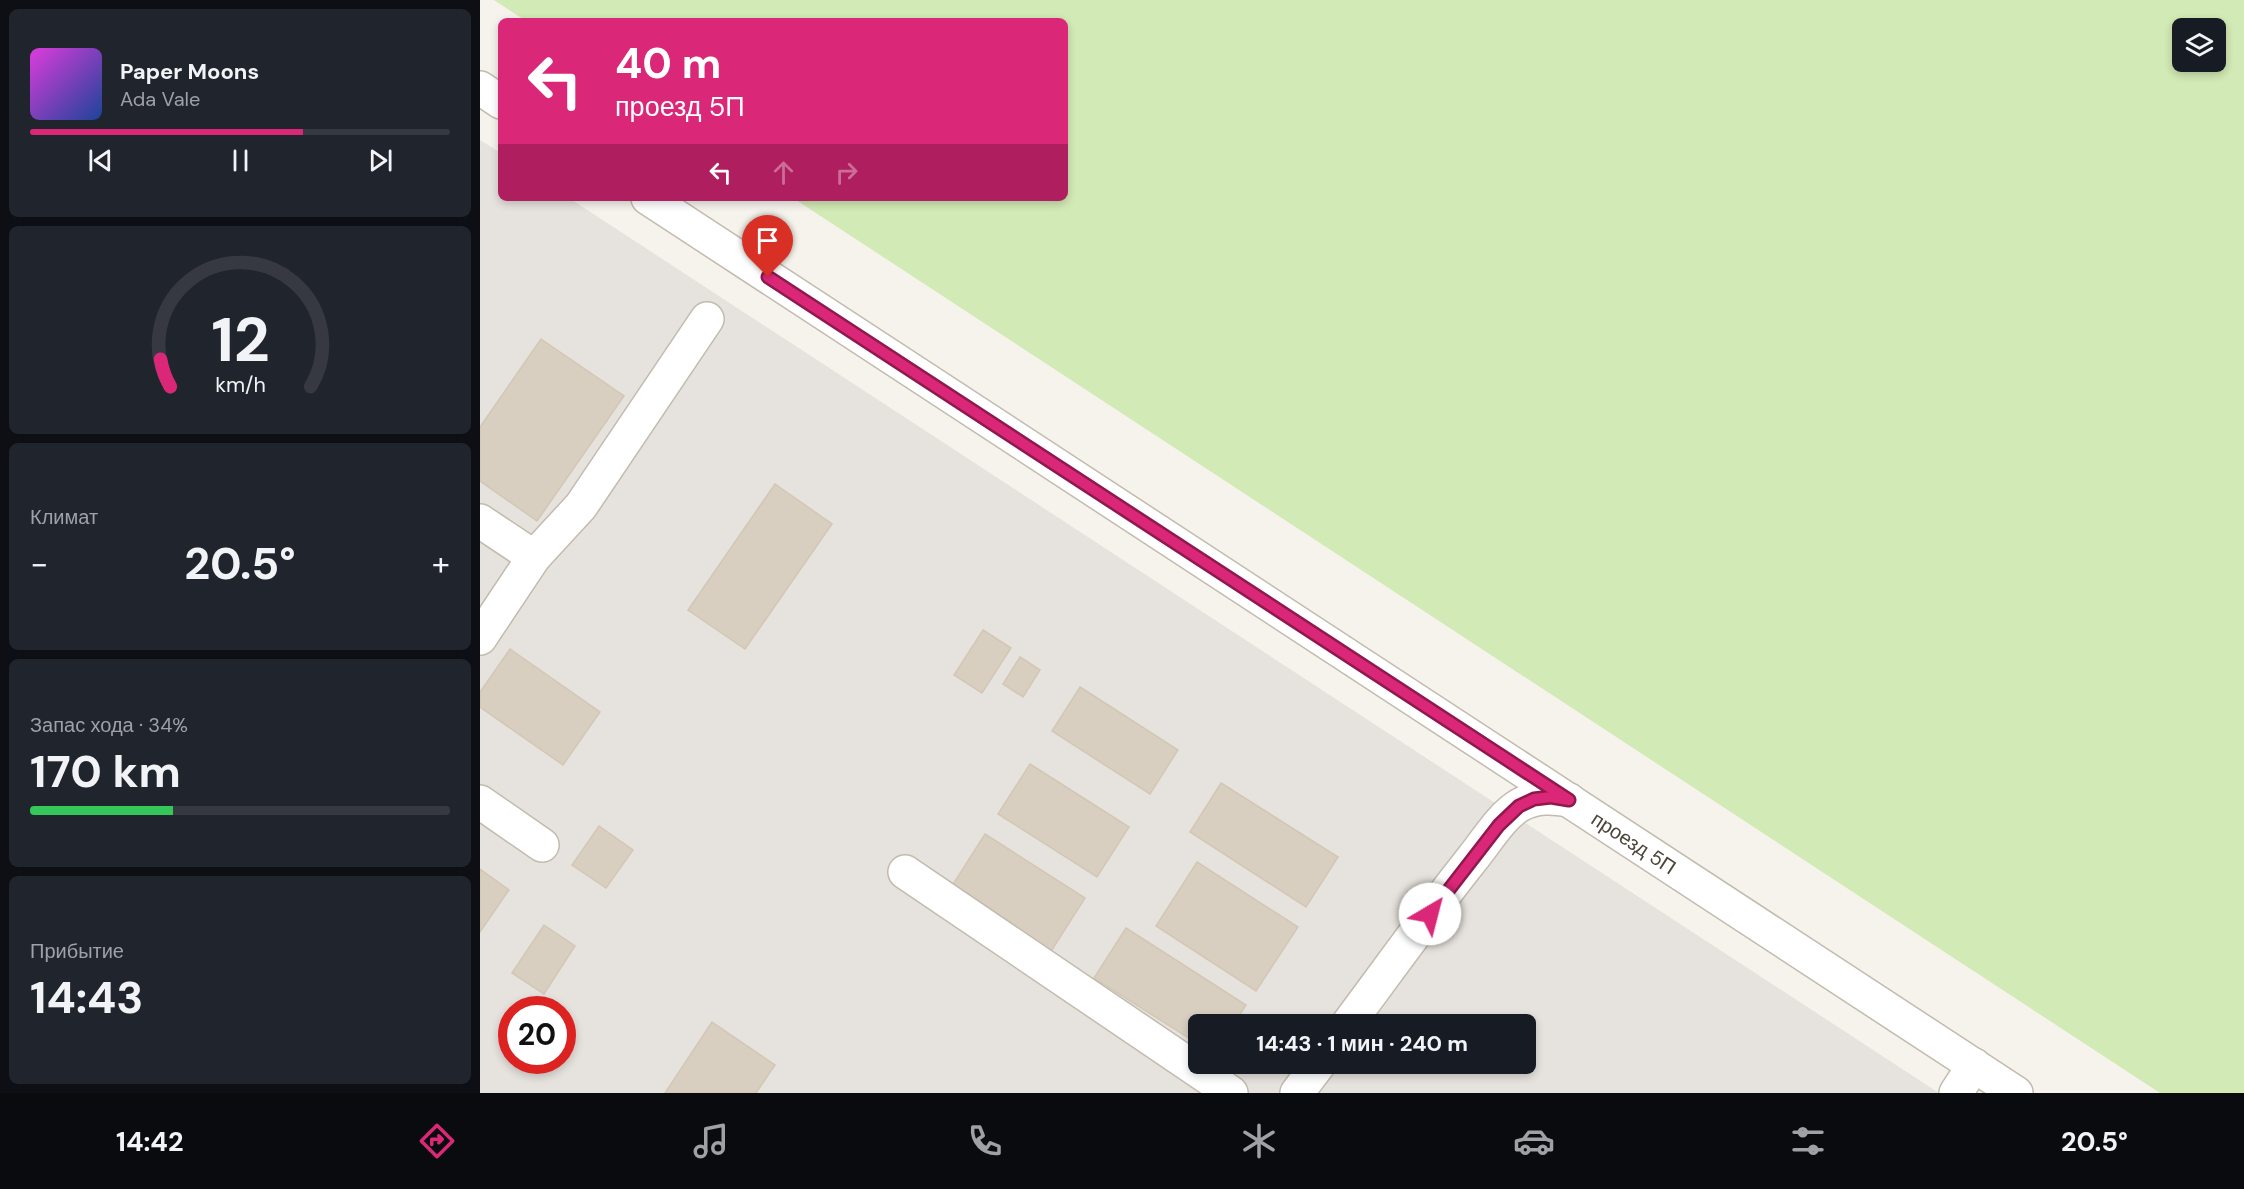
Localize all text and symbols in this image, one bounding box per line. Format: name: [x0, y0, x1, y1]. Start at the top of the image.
map controls: [2172, 18, 2226, 72]
button: layers: [2172, 18, 2226, 72]
text: 40 m: [615, 36, 721, 91]
icon: left: [516, 42, 594, 120]
text: Paper Moons: [120, 57, 259, 86]
text: Ada Vale: [120, 86, 200, 112]
text: проезд 5П: [615, 89, 745, 124]
icon: previous: [84, 144, 117, 177]
icon: pause: [224, 144, 257, 177]
icon: next: [364, 144, 397, 177]
icon: left: [704, 156, 737, 189]
icon: ahead: [767, 156, 800, 189]
icon: right: [830, 156, 863, 189]
pin: [742, 215, 793, 277]
icon: arrive: [751, 224, 784, 257]
text: 12: [211, 299, 269, 380]
text: km/h: [215, 371, 265, 399]
text: Климат: [30, 504, 98, 530]
text: 20.5°: [184, 534, 296, 593]
text: −: [30, 542, 48, 585]
text: +: [432, 542, 450, 585]
text: Запас хода · 34%: [30, 712, 188, 738]
text: 170 km: [30, 742, 181, 801]
street label: проезд 5П: [1586, 806, 1681, 880]
position arrow: [1398, 882, 1462, 946]
text: Прибытие: [30, 938, 124, 964]
text: 14:43: [30, 968, 143, 1027]
speed limit sign: 20: [498, 996, 576, 1074]
text: 14:43 · 1 мин · 240 m: [1256, 1029, 1468, 1058]
icon: directions: [416, 1120, 458, 1162]
icon: music: [690, 1120, 732, 1162]
icon: phone: [964, 1120, 1006, 1162]
icon: climate: [1238, 1120, 1280, 1162]
icon: car: [1513, 1120, 1555, 1162]
icon: filters: [1787, 1120, 1829, 1162]
text: 14:42: [116, 1124, 183, 1159]
text: 20.5°: [2061, 1124, 2128, 1159]

